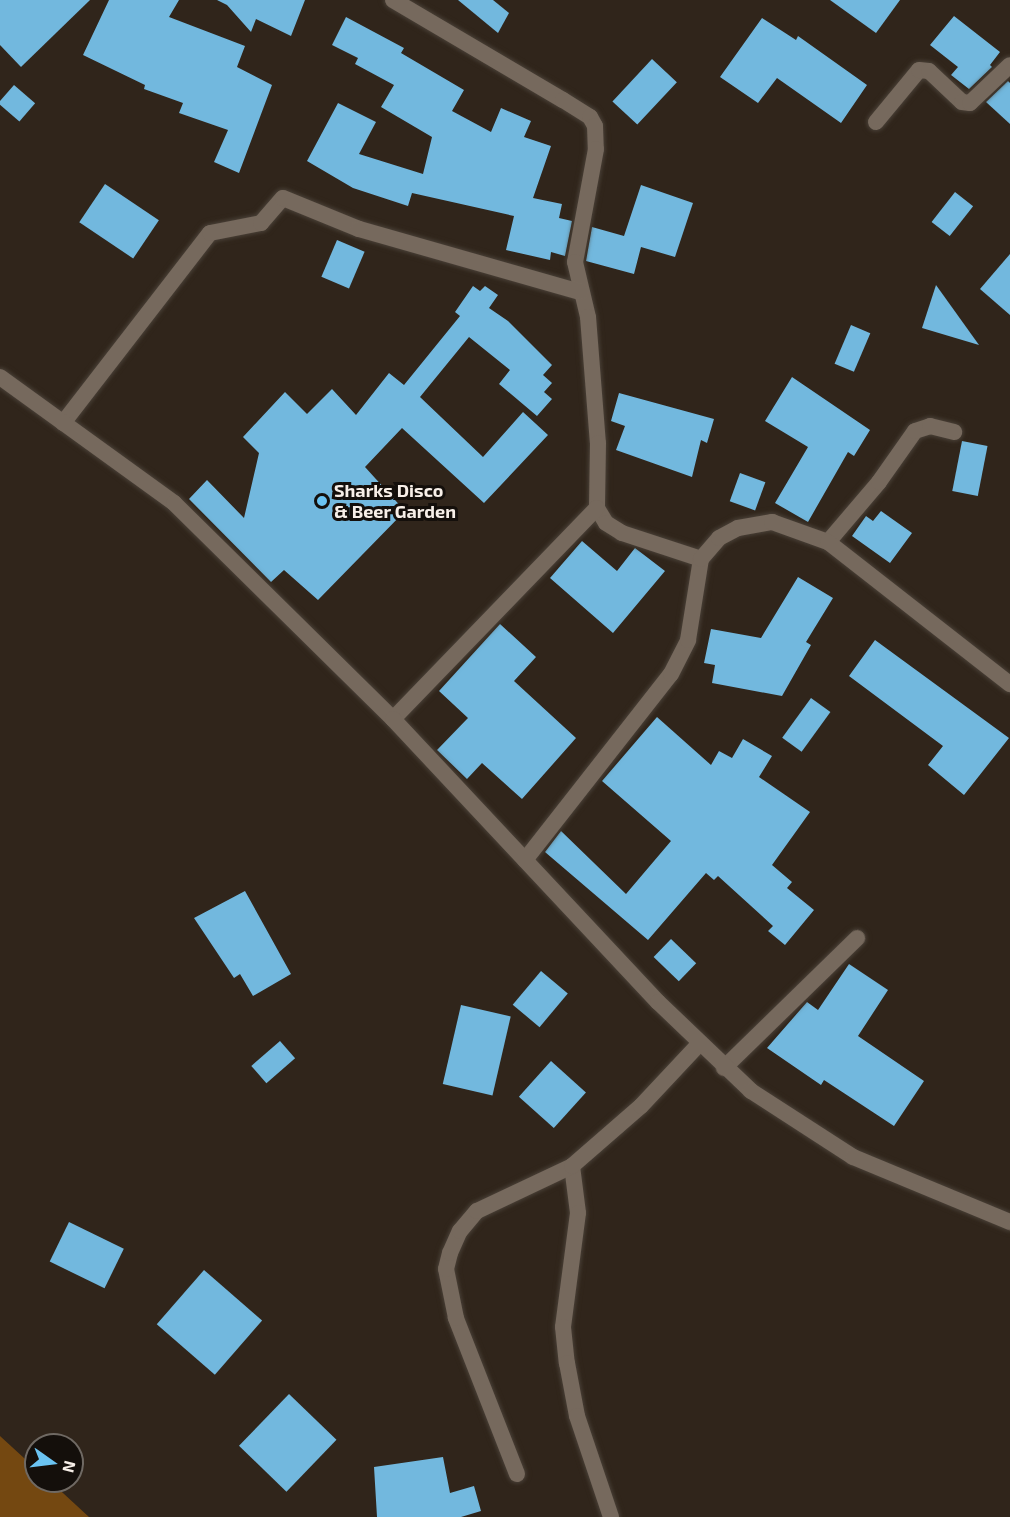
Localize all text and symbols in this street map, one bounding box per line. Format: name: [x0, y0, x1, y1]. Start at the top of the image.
place label: Sharks Disco & Beer Garden: [334, 480, 456, 522]
marker: Sharks Disco & Beer Garden: [315, 494, 329, 508]
north arrow: [24, 1433, 84, 1493]
text: N: [59, 1459, 81, 1475]

